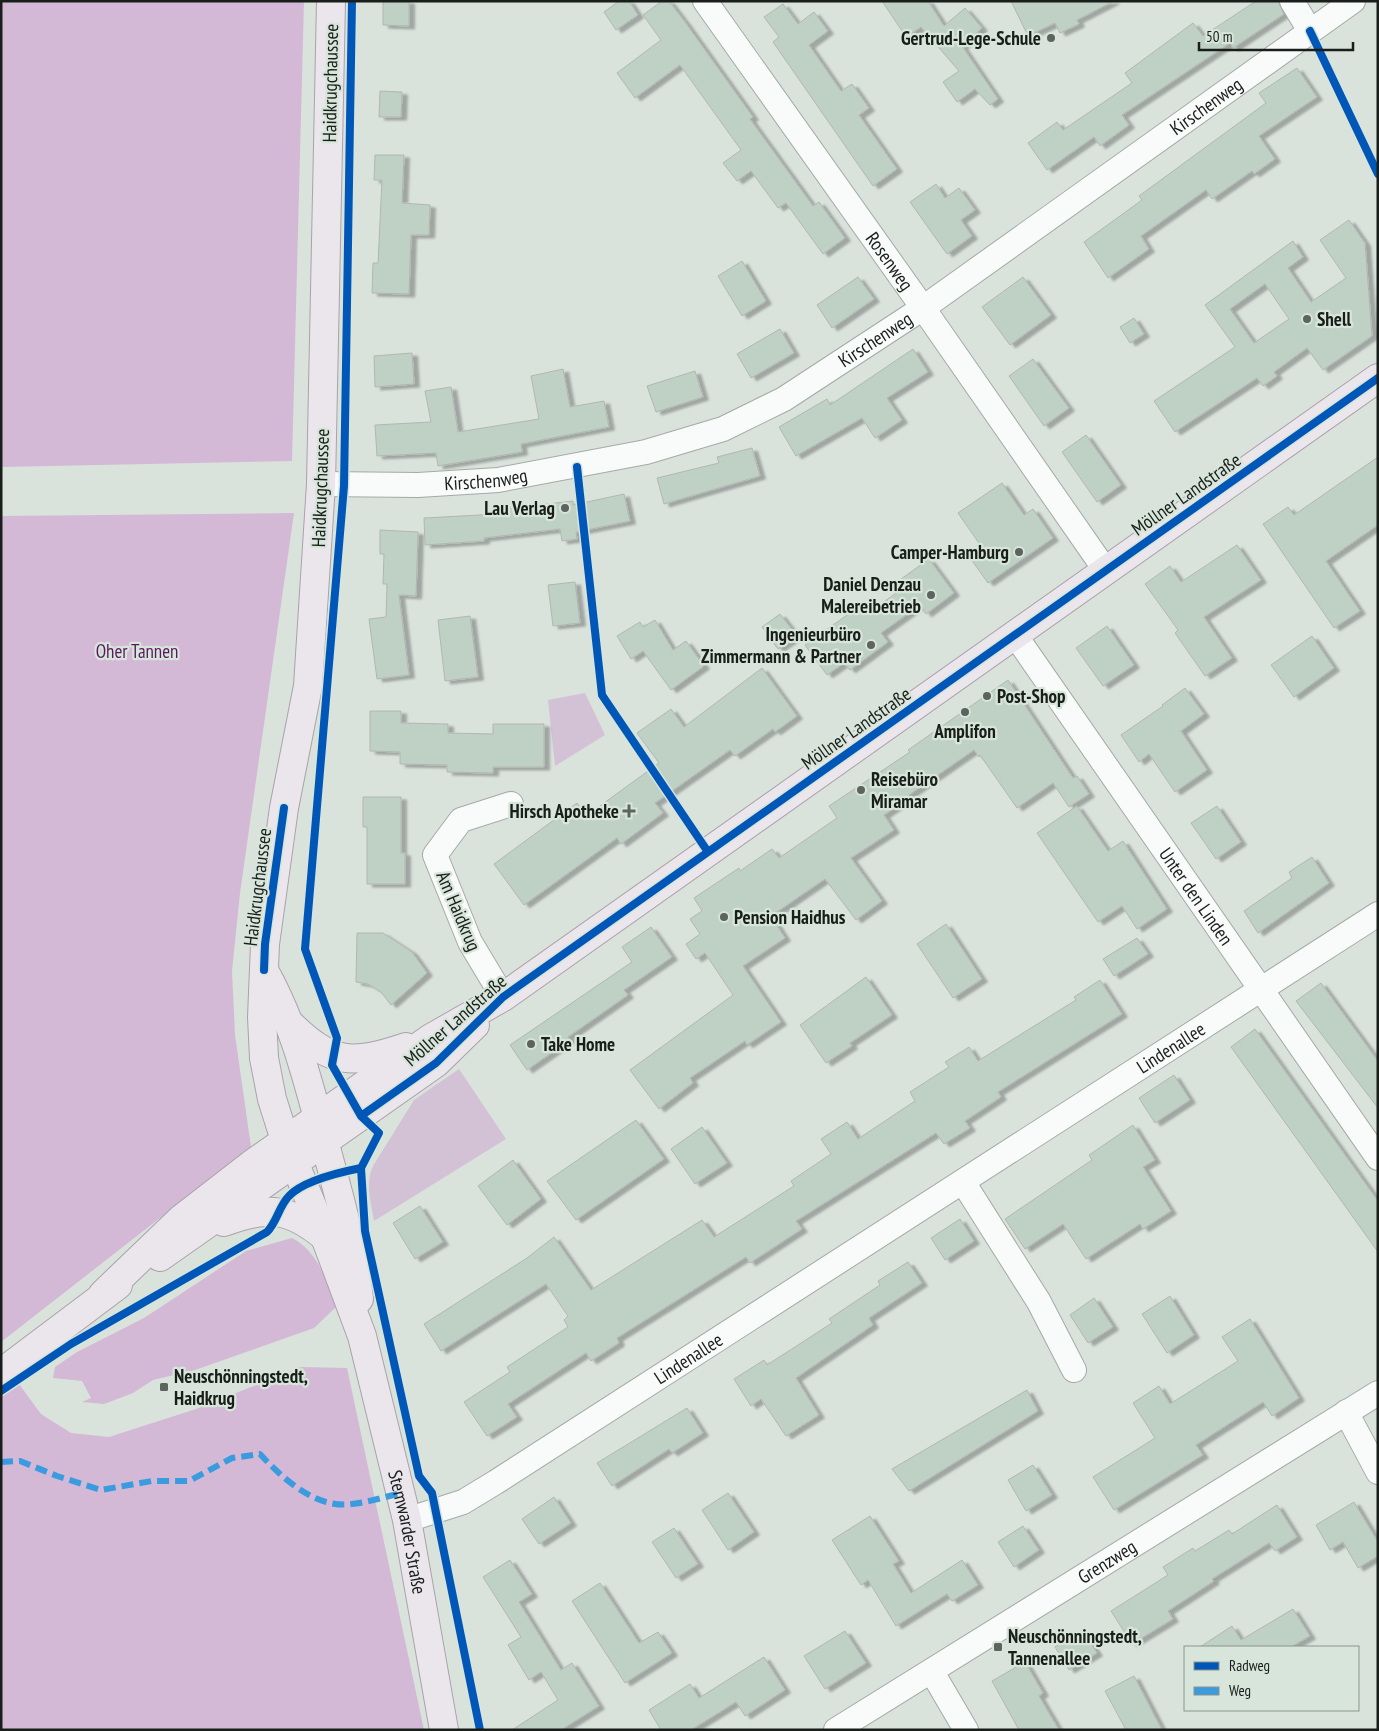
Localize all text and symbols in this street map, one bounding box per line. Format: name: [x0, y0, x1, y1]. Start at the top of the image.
scale bar: [1199, 20, 1353, 52]
street label: Haidkrugchaussee: [317, 23, 343, 142]
place label: Gertrud-Lege-Schule: [901, 26, 1041, 50]
text: 50 m: [1206, 27, 1232, 46]
marker: Gertrud-Lege-Schule: [1045, 32, 1057, 44]
street label: Kirschenweg: [1165, 72, 1247, 140]
street label: Rosenweg: [861, 227, 919, 295]
street label: Kirschenweg: [834, 306, 917, 372]
place label: Shell: [1317, 307, 1352, 331]
marker: Shell: [1301, 313, 1313, 325]
street label: Haidkrugchaussee: [306, 428, 334, 548]
street label: Möllner Landstraße: [1127, 447, 1245, 541]
street label: Kirschenweg: [443, 463, 529, 495]
place label: Lau Verlag: [484, 496, 555, 520]
marker: Lau Verlag: [559, 502, 571, 514]
place label: Camper-Hamburg: [891, 540, 1009, 564]
marker: Camper-Hamburg: [1013, 546, 1025, 558]
place label: Daniel Denzau Malereibetrieb: [821, 572, 921, 618]
marker: Daniel Denzau Malereibetrieb: [925, 589, 937, 601]
place label: Ingenieurbüro Zimmermann & Partner: [701, 622, 861, 668]
park label: Oher Tannen: [96, 639, 178, 663]
marker: Ingenieurbüro Zimmermann & Partner: [865, 639, 877, 651]
street label: Möllner Landstraße: [797, 681, 915, 775]
place label: Post-Shop: [997, 684, 1066, 708]
marker: Post-Shop: [981, 690, 993, 702]
marker: Amplifon: [959, 706, 971, 718]
place label: Amplifon: [933, 719, 996, 743]
place label: Reisebüro Miramar: [871, 767, 938, 813]
marker: Reisebüro Miramar: [855, 784, 867, 796]
place label: Hirsch Apotheke: [510, 799, 619, 823]
marker: Hirsch Apotheke: [623, 805, 635, 817]
street label: Haidkrugchaussee: [238, 827, 276, 947]
street label: Unter den Linden: [1154, 843, 1239, 950]
street label: Am Haidkrug: [431, 867, 487, 955]
place label: Pension Haidhus: [734, 905, 846, 929]
marker: Pension Haidhus: [718, 911, 730, 923]
street label: Möllner Landstraße: [399, 969, 511, 1071]
street label: Lindenallee: [1132, 1016, 1210, 1078]
place label: Take Home: [541, 1032, 615, 1056]
marker: Take Home: [525, 1038, 537, 1050]
street label: Lindenallee: [649, 1327, 727, 1389]
place label: Neuschönningstedt, Haidkrug: [174, 1364, 308, 1410]
marker: Neuschönningstedt, Haidkrug: [158, 1381, 170, 1393]
street label: Stemwarder Straße: [383, 1467, 432, 1596]
street label: Grenzweg: [1073, 1534, 1141, 1589]
place label: Neuschönningstedt, Tannenallee: [1008, 1624, 1142, 1670]
marker: Neuschönningstedt, Tannenallee: [992, 1641, 1004, 1653]
legend: [1184, 1646, 1359, 1711]
text: Radweg: [1229, 1656, 1270, 1675]
text: Weg: [1229, 1681, 1251, 1700]

